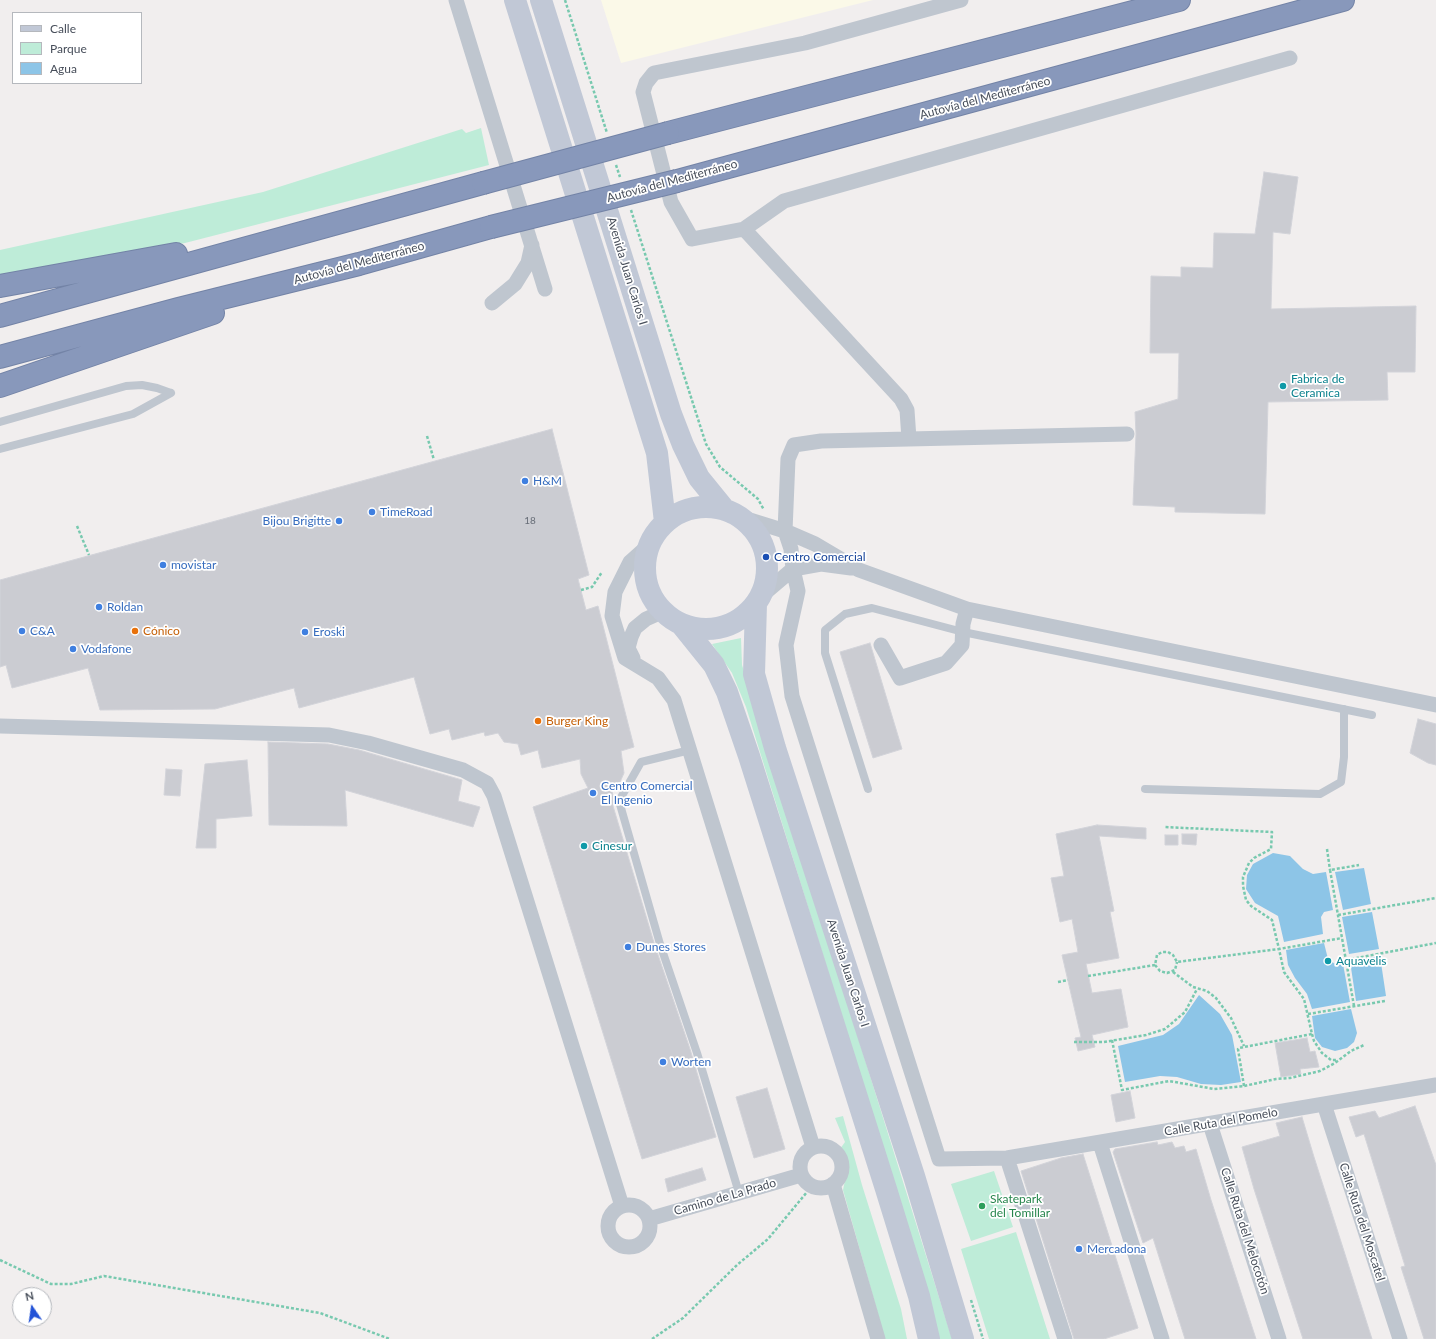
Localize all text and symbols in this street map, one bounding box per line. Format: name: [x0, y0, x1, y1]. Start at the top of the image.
legend: [12, 12, 142, 84]
text: Calle: [50, 21, 76, 36]
text: Parque: [50, 41, 87, 56]
text: Agua: [50, 61, 77, 76]
street label: Autovía del Mediterráneo: [918, 74, 1052, 122]
street label: Autovía del Mediterráneo: [605, 157, 739, 205]
street label: Avenida Juan Carlos I: [604, 215, 650, 327]
street label: Autovía del Mediterráneo: [292, 239, 426, 287]
place label: Fabrica de Ceramica: [1291, 372, 1345, 400]
marker: Fabrica de Ceramica: [1278, 381, 1288, 391]
place label: H&M: [533, 474, 562, 488]
marker: H&M: [520, 476, 530, 486]
place label: TimeRoad: [380, 505, 433, 519]
marker: TimeRoad: [367, 507, 377, 517]
place label: Bijou Brigitte: [263, 514, 331, 528]
house number: 18: [524, 515, 536, 527]
marker: Bijou Brigitte: [334, 516, 344, 526]
place label: Centro Comercial: [774, 550, 866, 564]
marker: Centro Comercial: [761, 552, 771, 562]
place label: movistar: [171, 558, 216, 572]
marker: movistar: [158, 560, 168, 570]
place label: Roldan: [107, 600, 143, 614]
marker: Roldan: [94, 602, 104, 612]
place label: C&A: [30, 624, 55, 638]
place label: Cónico: [143, 624, 180, 638]
place label: Eroski: [313, 625, 345, 639]
marker: C&A: [17, 626, 27, 636]
marker: Cónico: [130, 626, 140, 636]
marker: Eroski: [300, 627, 310, 637]
place label: Vodafone: [81, 642, 131, 656]
marker: Vodafone: [68, 644, 78, 654]
place label: Burger King: [546, 714, 608, 728]
marker: Burger King: [533, 716, 543, 726]
place label: Centro Comercial El Ingenio: [601, 779, 693, 807]
marker: Centro Comercial El Ingenio: [588, 788, 598, 798]
place label: Cinesur: [592, 839, 632, 853]
marker: Cinesur: [579, 841, 589, 851]
street label: Avenida Juan Carlos I: [824, 917, 872, 1029]
place label: Dunes Stores: [636, 940, 706, 954]
marker: Dunes Stores: [623, 942, 633, 952]
place label: Aquavelis: [1336, 954, 1387, 968]
marker: Aquavelis: [1323, 956, 1333, 966]
place label: Worten: [671, 1055, 711, 1069]
marker: Worten: [658, 1057, 668, 1067]
street label: Calle Ruta del Pomelo: [1163, 1105, 1279, 1139]
street label: Calle Ruta del Moscatel: [1336, 1161, 1388, 1283]
street label: Calle Ruta del Melocotón: [1218, 1166, 1272, 1296]
street label: Camino de La Prado: [672, 1176, 778, 1218]
place label: Skatepark del Tomillar: [990, 1192, 1050, 1220]
marker: Skatepark del Tomillar: [977, 1201, 987, 1211]
place label: Mercadona: [1087, 1242, 1146, 1256]
marker: Mercadona: [1074, 1244, 1084, 1254]
north arrow: [12, 1287, 52, 1327]
text: N: [24, 1289, 35, 1303]

